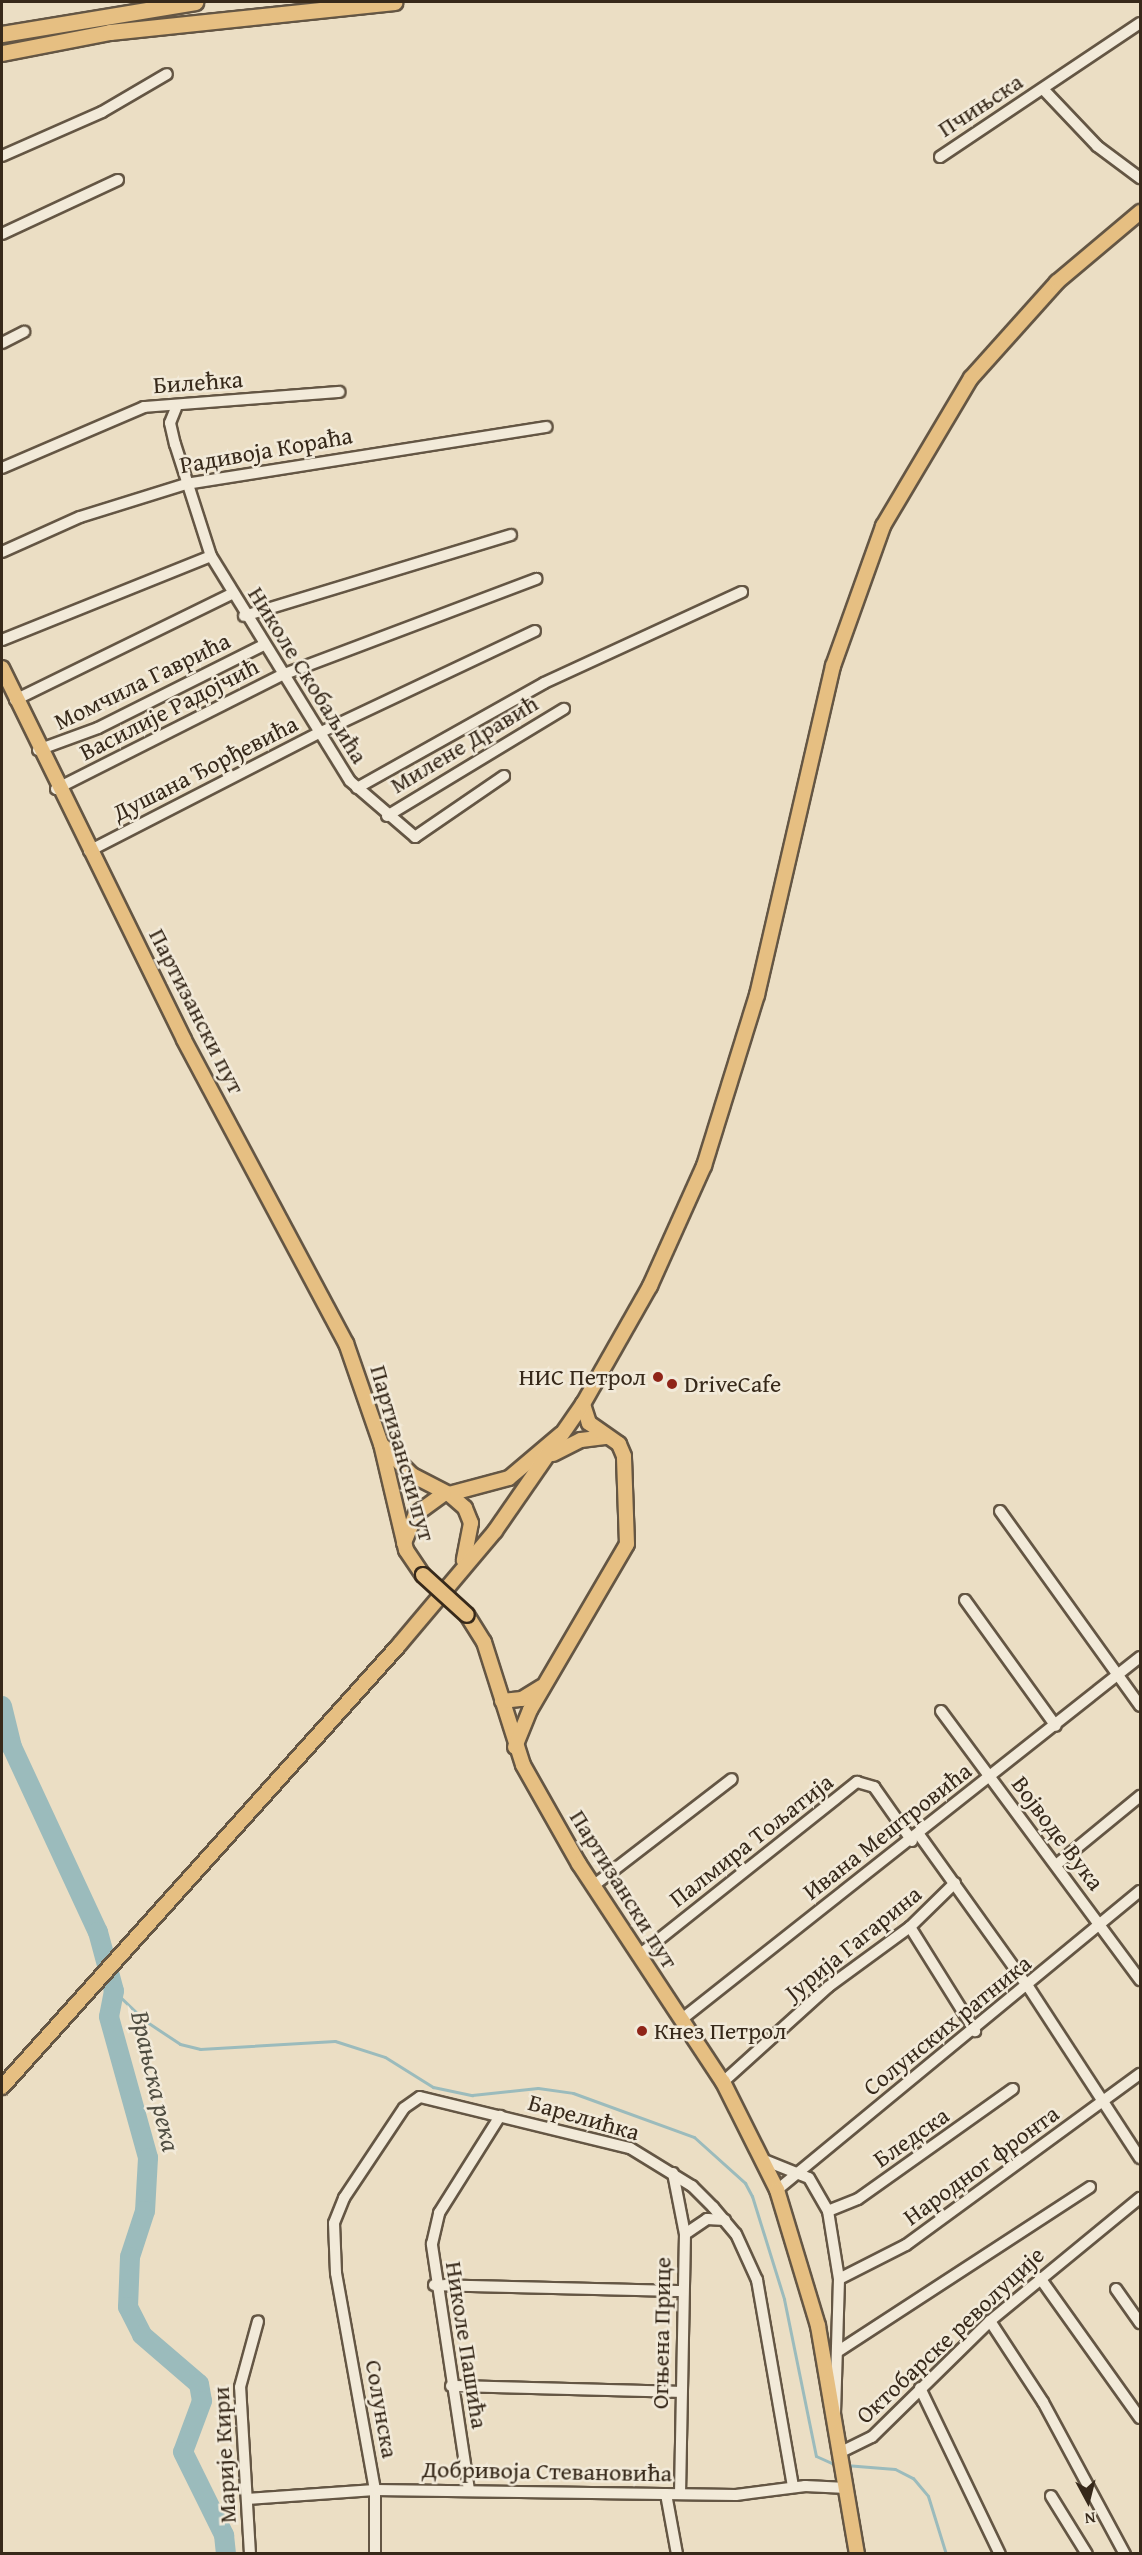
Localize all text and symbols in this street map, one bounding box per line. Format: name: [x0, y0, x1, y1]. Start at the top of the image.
street label: Пчињска: [932, 67, 1028, 143]
street label: Билећка: [152, 365, 244, 399]
street label: Радивоја Кораћа: [177, 421, 355, 479]
street label: Николе Скобаљића: [242, 581, 374, 769]
street label: Момчила Гаврића: [49, 626, 235, 736]
street label: Василије Радојчић: [75, 651, 263, 767]
street label: Милене Дравић: [385, 689, 543, 799]
street label: Душана Ђорђевића: [108, 709, 302, 827]
street label: Партизански пут: [143, 924, 251, 1098]
street label: Партизански пут: [364, 1362, 442, 1544]
place label: НИС Петрол: [519, 1363, 646, 1391]
marker: НИС Петрол: [651, 1370, 665, 1384]
place label: DriveCafe: [684, 1370, 781, 1398]
marker: DriveCafe: [665, 1377, 679, 1391]
street label: Ивана Мештровића: [797, 1756, 977, 1906]
street label: Палмира Тољатија: [663, 1767, 839, 1913]
street label: Војводе Вука: [1006, 1770, 1110, 1896]
street label: Партизански пут: [564, 1804, 684, 1974]
street label: Јурија Гагарина: [779, 1879, 927, 2007]
street label: Солунских ратника: [857, 1948, 1037, 2102]
water label: Врањска река: [125, 2008, 187, 2154]
place label: Кнез Петрол: [654, 2017, 786, 2045]
marker: Кнез Петрол: [635, 2024, 649, 2038]
street label: Барелићка: [525, 2087, 643, 2147]
street label: Народног фронта: [898, 2099, 1064, 2231]
street label: Бледска: [868, 2101, 954, 2173]
street label: Октобарске револуције: [850, 2240, 1050, 2430]
street label: Огњена Прице: [645, 2257, 677, 2409]
street label: Николе Пашића: [440, 2259, 494, 2431]
street label: Солунска: [359, 2358, 405, 2460]
street label: Марије Кири: [206, 2386, 242, 2524]
street label: Добривоја Стевановића: [422, 2454, 672, 2488]
north arrow: [1058, 2471, 1118, 2531]
text: N: [1083, 2506, 1097, 2531]

